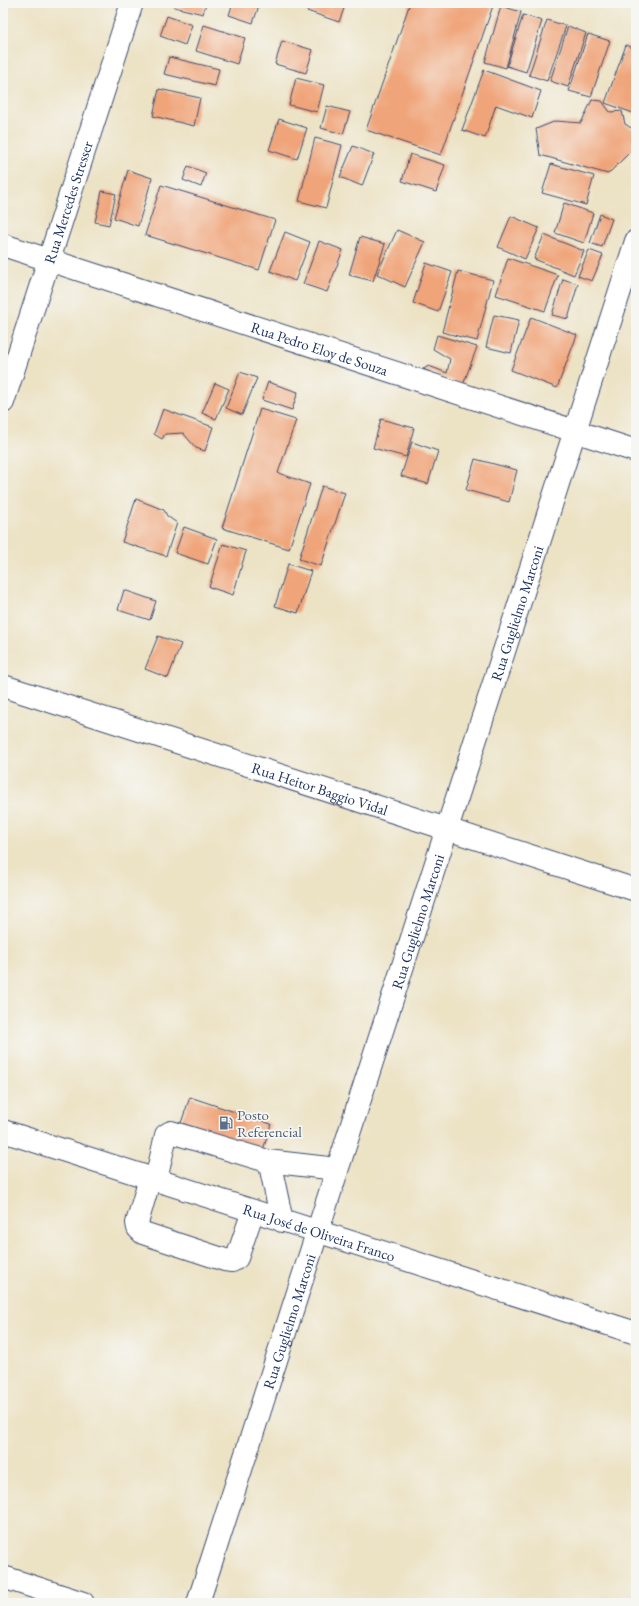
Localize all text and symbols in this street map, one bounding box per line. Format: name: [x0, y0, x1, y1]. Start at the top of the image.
street label: Rua Mercedes Stresser: [39, 138, 96, 266]
street label: Rua Pedro Eloy de Souza: [249, 317, 391, 379]
street label: Rua Guglielmo Marconi: [486, 543, 547, 683]
street label: Rua Heitor Baggio Vidal: [249, 757, 391, 819]
street label: Rua Guglielmo Marconi: [387, 851, 448, 991]
place label: Posto Referencial: [237, 1105, 302, 1141]
fuel station icon: Posto Referencial: [218, 1115, 234, 1131]
street label: Rua José de Oliveira Franco: [241, 1199, 398, 1265]
street label: Rua Guglielmo Marconi: [258, 1251, 319, 1391]

